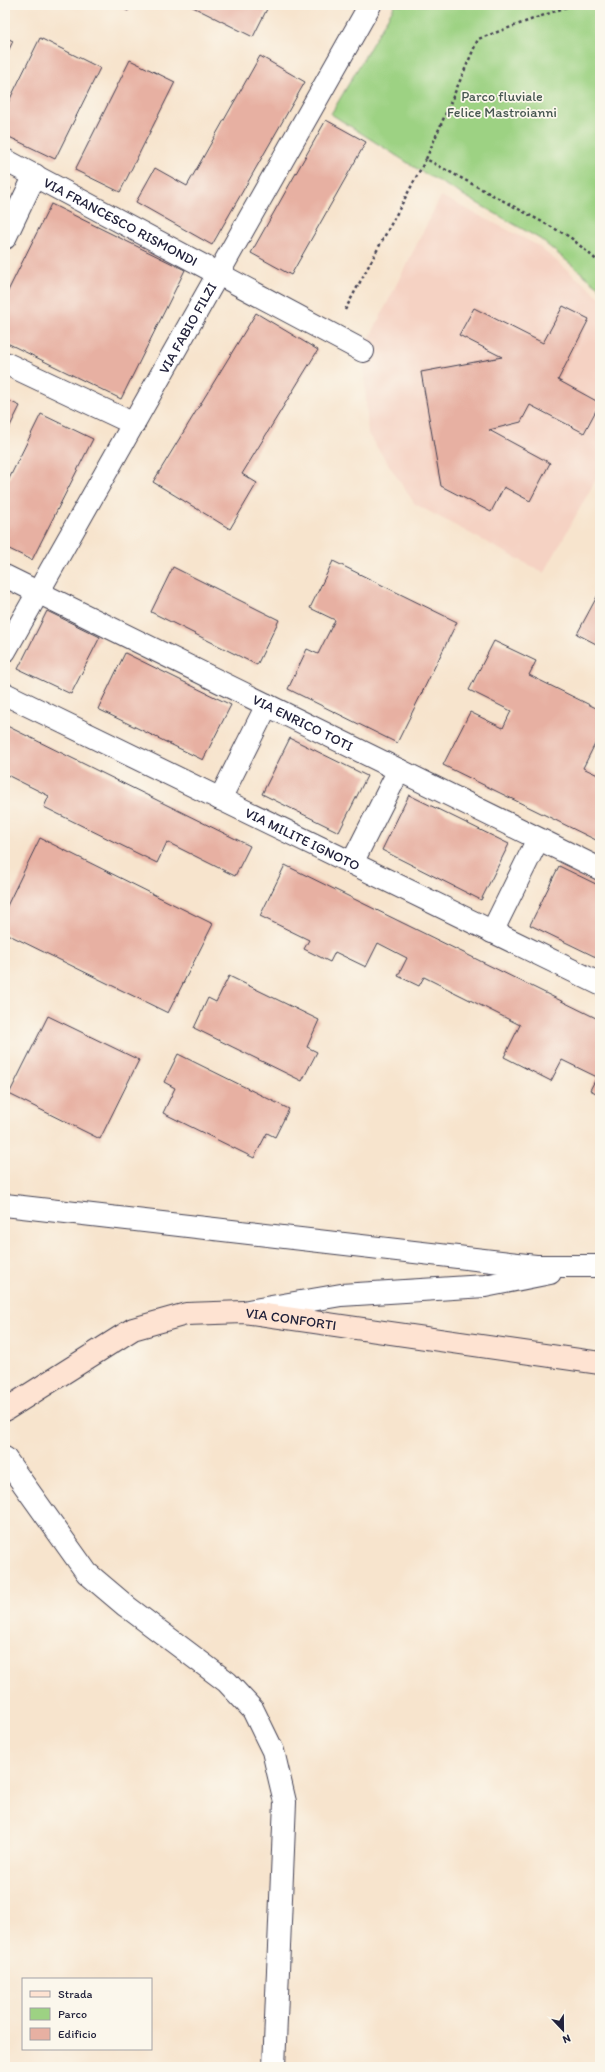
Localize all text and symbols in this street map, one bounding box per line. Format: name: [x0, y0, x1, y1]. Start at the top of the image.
park label: Parco fluviale Felice Mastroianni: [447, 88, 557, 121]
street label: VIA FRANCESCO RISMONDI: [41, 174, 201, 270]
street label: VIA FABIO FILZI: [155, 279, 220, 377]
street label: VIA ENRICO TOTI: [250, 691, 356, 755]
street label: VIA MILITE IGNOTO: [242, 804, 363, 874]
street label: VIA CONFORTI: [244, 1304, 337, 1334]
legend: [22, 1978, 152, 2050]
text: Strada: [58, 1987, 93, 2001]
text: Parco: [58, 2007, 87, 2021]
north arrow: [543, 2010, 583, 2050]
text: Edificio: [58, 2027, 97, 2041]
text: N: [561, 2031, 572, 2046]

